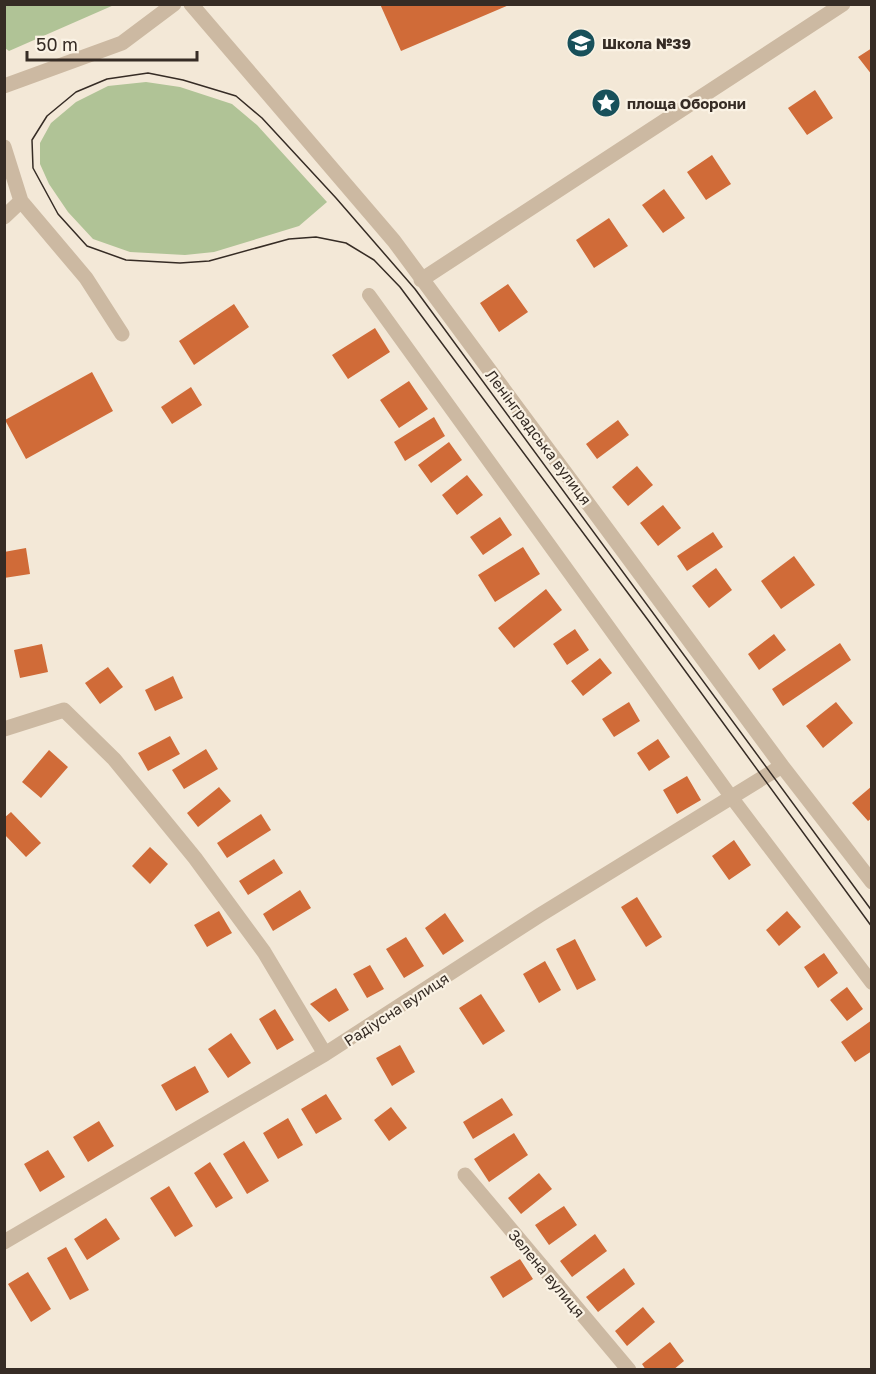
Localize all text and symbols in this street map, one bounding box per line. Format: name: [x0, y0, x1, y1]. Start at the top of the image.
scale bar: [27, 24, 196, 62]
school or university icon: Школа №39: [565, 27, 597, 59]
text: 50 m: [36, 33, 78, 55]
place label: Школа №39: [602, 34, 691, 52]
place icon: площа Оборони: [590, 87, 622, 119]
place label: площа Оборони: [627, 94, 746, 112]
street label: Ленінградська вулиця: [482, 366, 596, 508]
street label: Радіусна вулиця: [340, 968, 452, 1050]
street label: Зелена вулиця: [505, 1225, 589, 1321]

